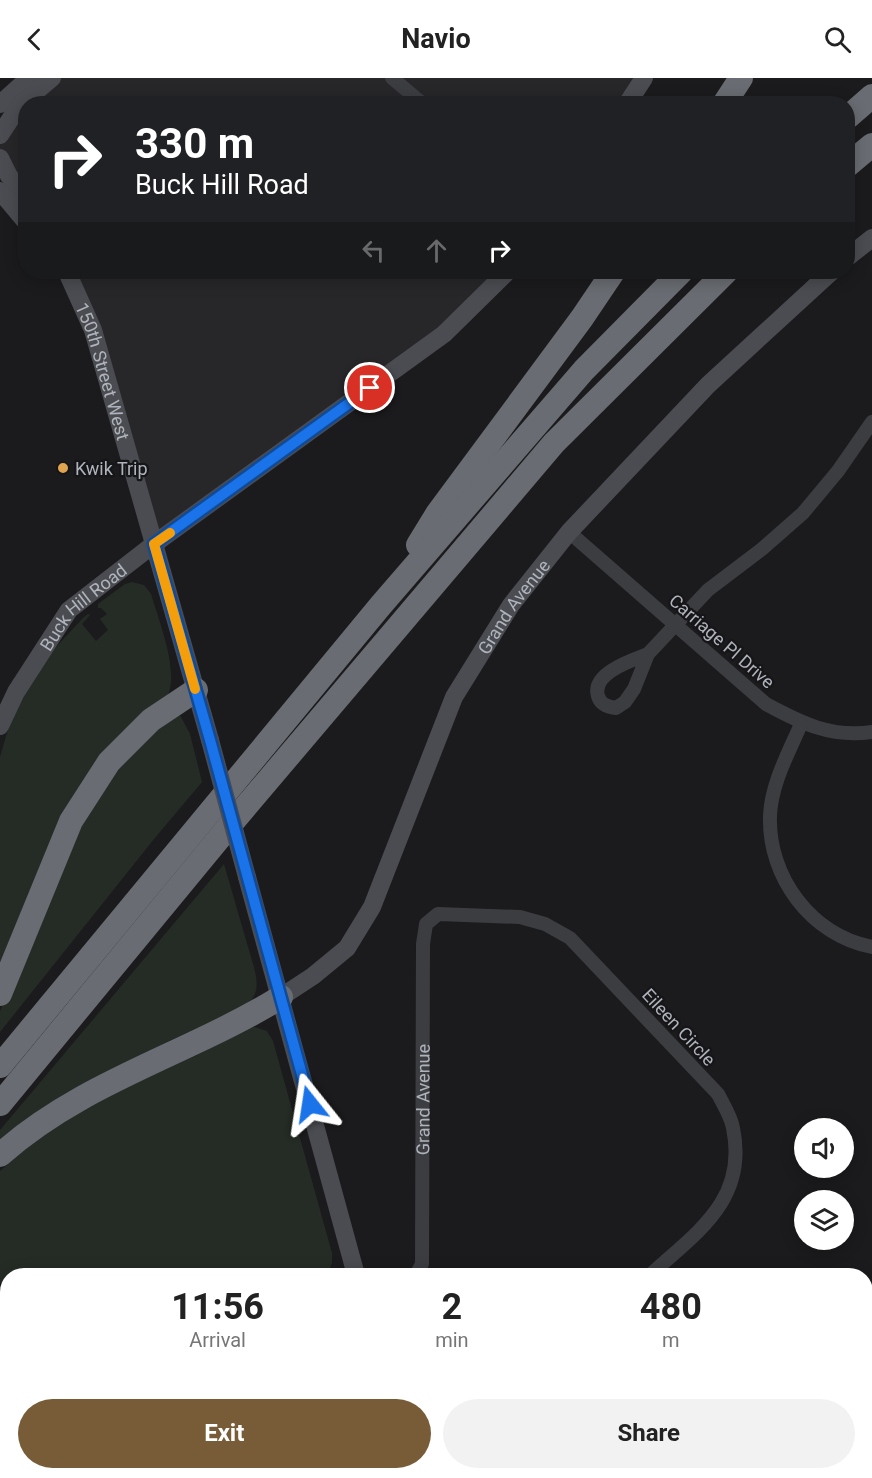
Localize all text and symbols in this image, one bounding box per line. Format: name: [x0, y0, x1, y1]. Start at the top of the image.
icon: back: [18, 23, 51, 56]
text: Navio: [401, 23, 471, 55]
icon: search: [821, 23, 854, 56]
text: 330 m: [135, 119, 254, 168]
icon: right: [36, 120, 114, 198]
text: Buck Hill Road: [135, 169, 309, 201]
icon: left: [357, 234, 390, 267]
icon: ahead: [420, 234, 453, 267]
icon: right: [483, 234, 516, 267]
street label: 150th Street West: [72, 299, 134, 443]
pin: [344, 362, 395, 413]
icon: arrive: [353, 371, 386, 404]
place label: Kwik Trip: [75, 458, 148, 479]
marker: Kwik Trip: [56, 461, 70, 475]
street label: Grand Avenue: [473, 555, 554, 658]
street label: Buck Hill Road: [35, 559, 131, 654]
street label: Carriage Pl Drive: [665, 590, 779, 692]
street label: Eileen Circle: [638, 984, 720, 1070]
street label: Grand Avenue: [412, 1044, 433, 1155]
position arrow: [278, 1072, 342, 1136]
map controls: [794, 1118, 854, 1250]
button: sound: [794, 1118, 854, 1178]
button: layers: [794, 1190, 854, 1250]
text: 11:56: [171, 1286, 264, 1328]
text: 2: [442, 1286, 462, 1328]
text: 480: [640, 1286, 702, 1328]
text: Arrival: [189, 1328, 246, 1352]
text: min: [435, 1328, 469, 1352]
text: m: [662, 1328, 680, 1352]
button: Exit: [18, 1399, 431, 1468]
button: Share: [443, 1399, 855, 1468]

